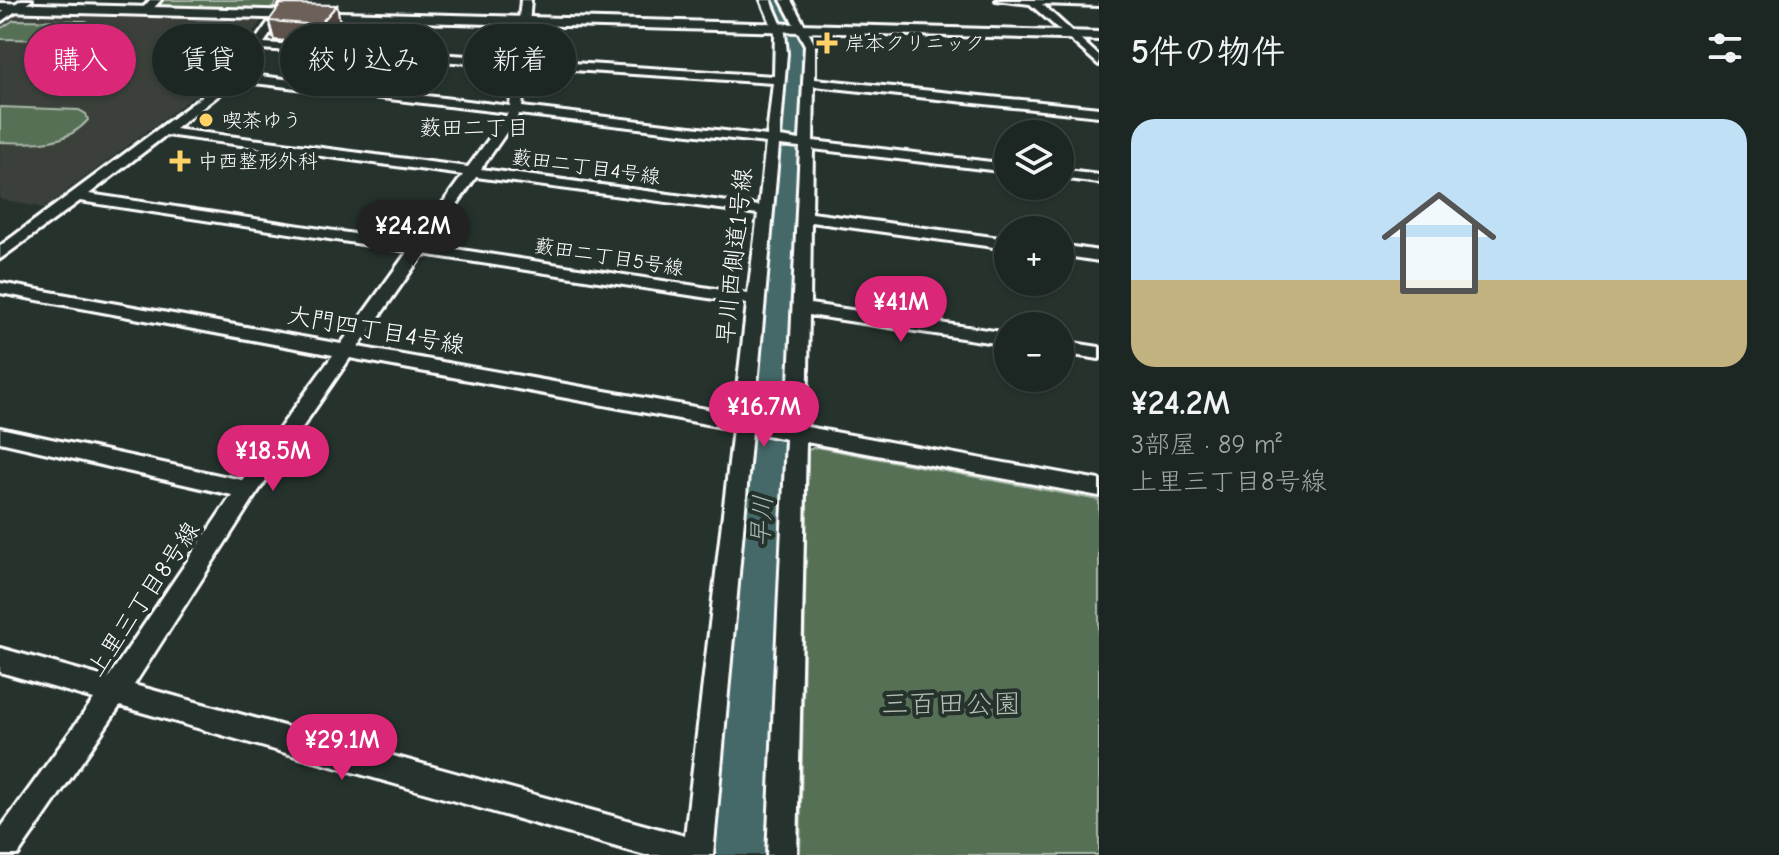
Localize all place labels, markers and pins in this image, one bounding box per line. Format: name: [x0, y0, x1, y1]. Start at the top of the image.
marker: 岸本クリニック: [816, 32, 838, 54]
place label: 岸本クリニック: [845, 32, 985, 55]
place label: 喫茶ゆう: [222, 109, 302, 132]
marker: 喫茶ゆう: [197, 111, 215, 129]
marker: 中西整形外科: [169, 150, 191, 172]
place label: 中西整形外科: [198, 150, 318, 173]
pin: ¥24.2M: [348, 200, 478, 268]
pin: ¥41M: [854, 276, 948, 344]
pin: ¥16.7M: [699, 381, 829, 449]
pin: ¥18.5M: [208, 425, 338, 493]
pin: ¥29.1M: [277, 714, 407, 782]

